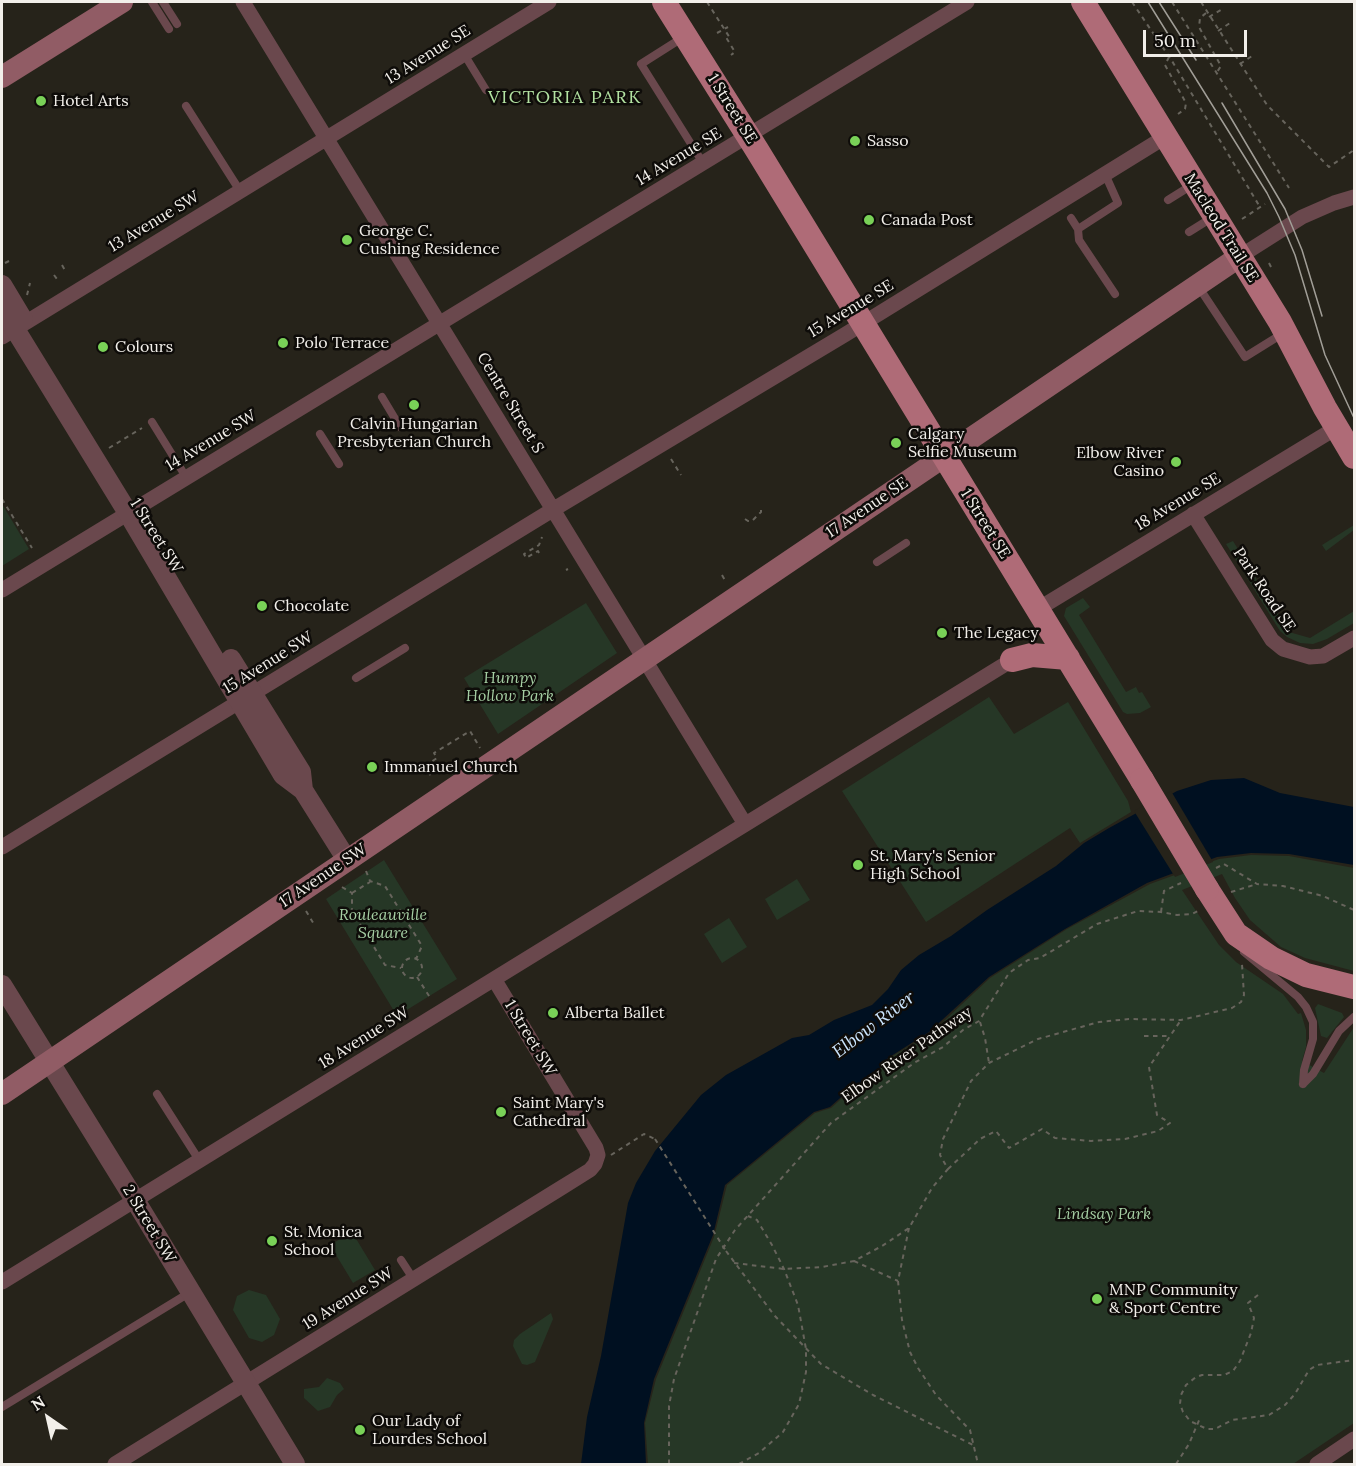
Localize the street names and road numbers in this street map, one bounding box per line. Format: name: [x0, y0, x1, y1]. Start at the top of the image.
street label: 13 Avenue SE: [382, 21, 474, 89]
street label: 1 Street SE: [703, 71, 761, 147]
street label: 14 Avenue SE: [633, 124, 725, 190]
street label: Macleod Trail SE: [1180, 170, 1262, 286]
street label: 13 Avenue SW: [105, 187, 203, 257]
street label: 15 Avenue SE: [805, 276, 897, 342]
street label: Centre Street S: [472, 349, 548, 457]
street label: 14 Avenue SW: [162, 406, 260, 476]
street label: 18 Avenue SE: [1132, 469, 1224, 535]
street label: 17 Avenue SE: [822, 473, 912, 543]
street label: 1 Street SE: [956, 486, 1014, 562]
street label: 1 Street SW: [125, 495, 187, 577]
street label: Park Road SE: [1229, 544, 1299, 636]
street label: 15 Avenue SW: [220, 628, 316, 698]
street label: 17 Avenue SW: [276, 840, 370, 912]
street label: 1 Street SW: [500, 997, 560, 1079]
street label: 18 Avenue SW: [315, 1003, 413, 1073]
street label: Elbow River Pathway: [838, 1003, 976, 1107]
street label: 2 Street SW: [118, 1182, 180, 1266]
street label: 19 Avenue SW: [299, 1264, 397, 1334]

